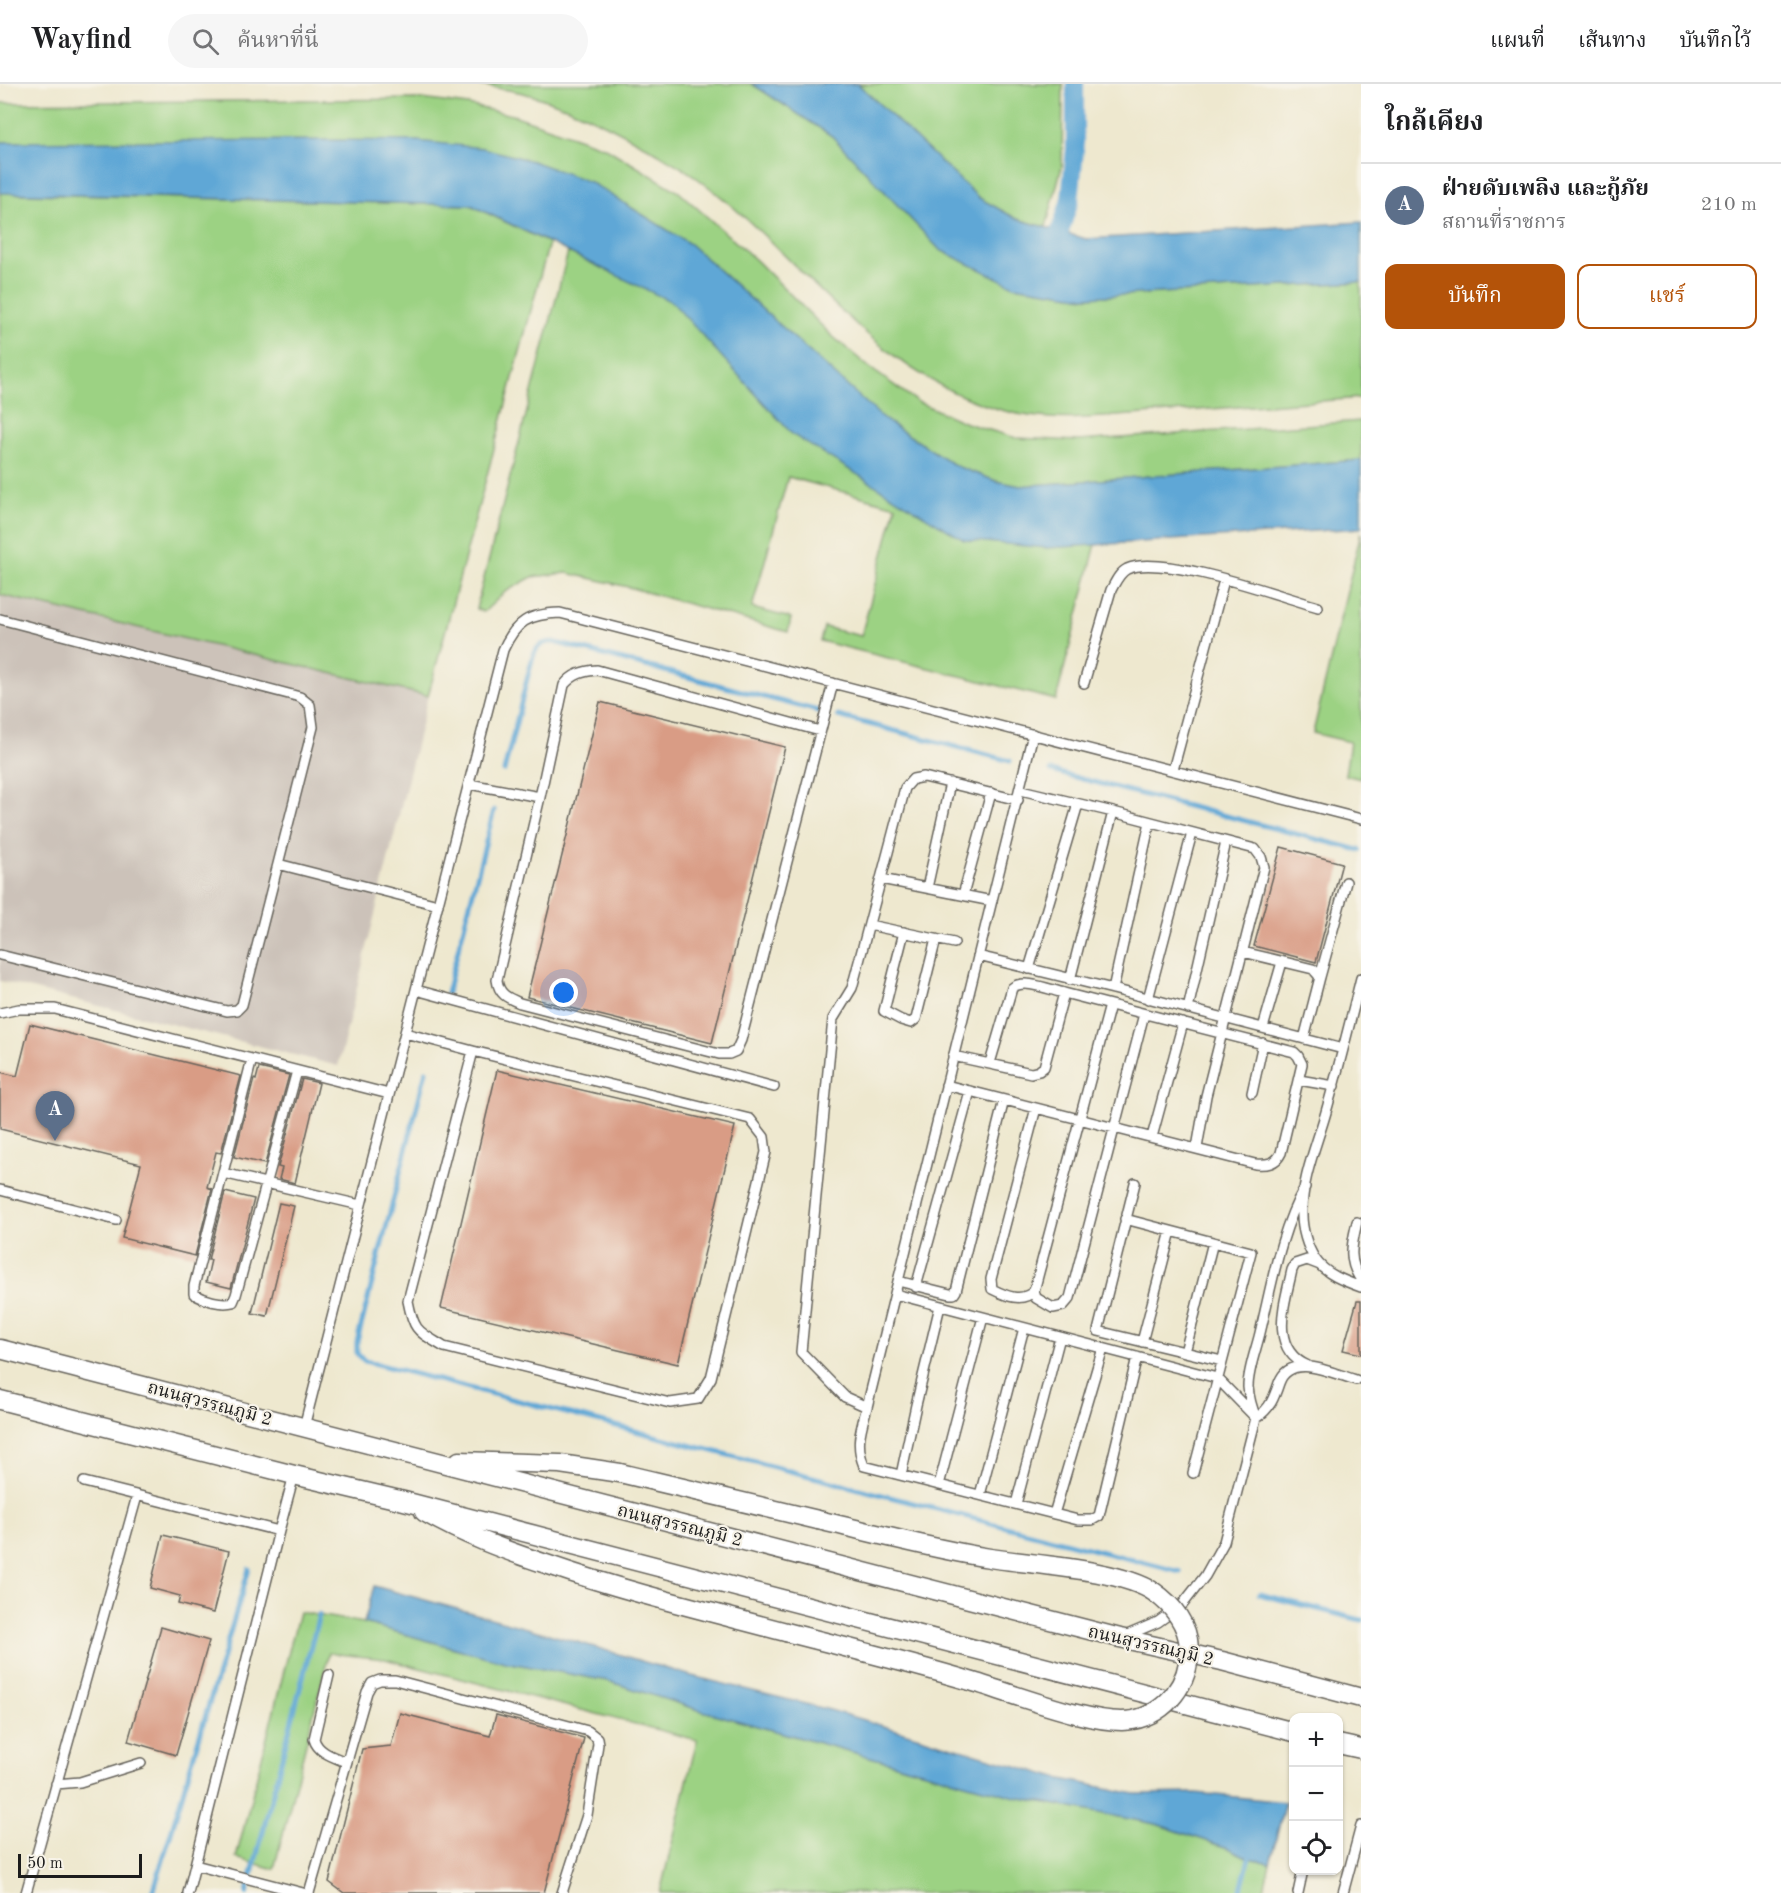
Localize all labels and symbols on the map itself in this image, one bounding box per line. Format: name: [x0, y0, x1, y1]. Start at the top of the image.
your location: [549, 978, 578, 1007]
pin: A: [36, 1092, 74, 1141]
street label: ถนนสุวรรณภูมิ 2: [145, 1379, 274, 1431]
street label: ถนนสุวรรณภูมิ 2: [615, 1502, 744, 1552]
street label: ถนนสุวรรณภูมิ 2: [1086, 1623, 1215, 1671]
scale bar: [18, 1851, 142, 1878]

